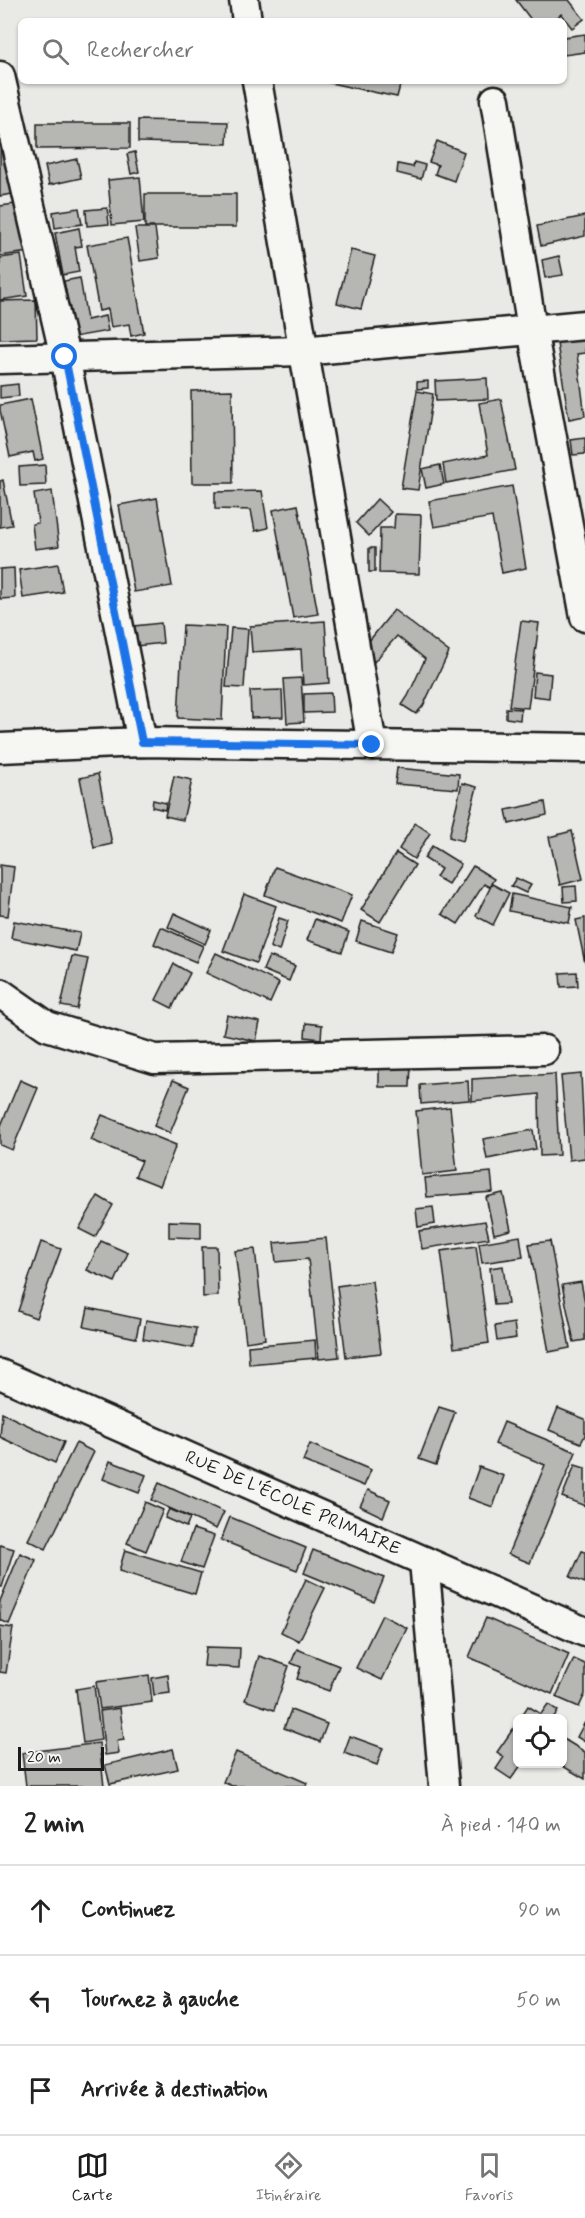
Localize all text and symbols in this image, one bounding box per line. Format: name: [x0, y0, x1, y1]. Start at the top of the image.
search box: [18, 18, 567, 84]
icon: search: [39, 35, 72, 68]
text: Rechercher: [87, 37, 194, 65]
route start: [51, 343, 77, 369]
route end: [358, 731, 384, 757]
street label: RUE DE L'ÉCOLE PRIMAIRE: [181, 1445, 404, 1561]
map controls: [513, 1714, 567, 1768]
button: locate: [513, 1714, 567, 1768]
scale bar: [18, 1744, 104, 1772]
text: 20 m: [27, 1747, 61, 1768]
text: 2 min: [24, 1808, 85, 1842]
text: À pied · 140 m: [441, 1812, 561, 1839]
icon: ahead: [24, 1894, 57, 1927]
text: Continuez: [81, 1896, 175, 1924]
text: 90 m: [518, 1897, 561, 1924]
icon: left: [24, 1984, 57, 2017]
text: Tournez à gauche: [81, 1986, 239, 2014]
text: 50 m: [516, 1987, 561, 2014]
icon: arrive: [24, 2074, 57, 2107]
text: Arrivée à destination: [81, 2076, 268, 2104]
tab: Carte: [72, 2149, 113, 2206]
tab: Itinéraire: [256, 2149, 322, 2206]
tab: Favoris: [465, 2149, 513, 2206]

